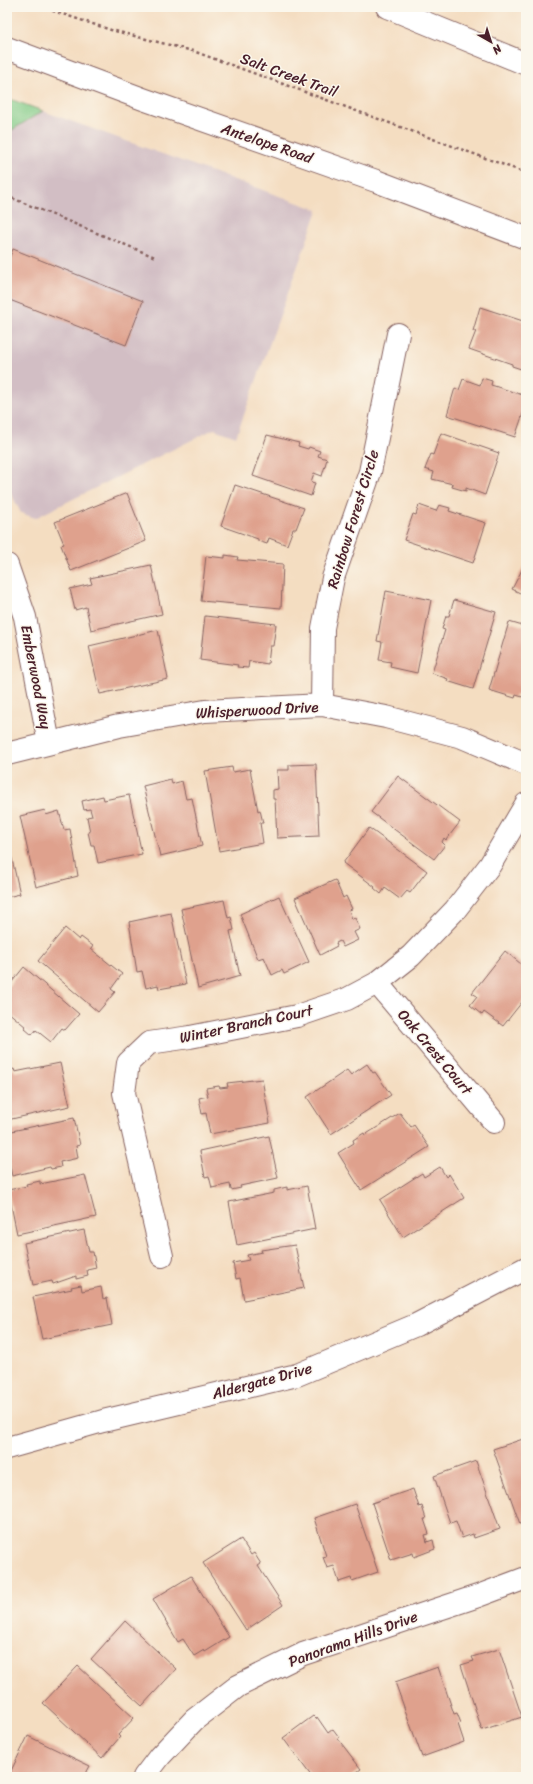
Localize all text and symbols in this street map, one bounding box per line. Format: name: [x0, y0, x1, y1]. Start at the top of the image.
north arrow: [471, 22, 511, 62]
text: N: [488, 39, 507, 59]
street label: Salt Creek Trail: [237, 45, 342, 105]
street label: Antelope Road: [217, 115, 317, 171]
street label: Rainbow Forest Circle: [319, 446, 387, 592]
street label: Emberwood Way: [13, 623, 59, 732]
street label: Whisperwood Drive: [195, 694, 319, 726]
street label: Winter Branch Court: [177, 997, 316, 1051]
street label: Oak Crest Court: [391, 1003, 480, 1102]
street label: Aldergate Drive: [208, 1355, 315, 1407]
street label: Panorama Hills Drive: [285, 1603, 422, 1675]

